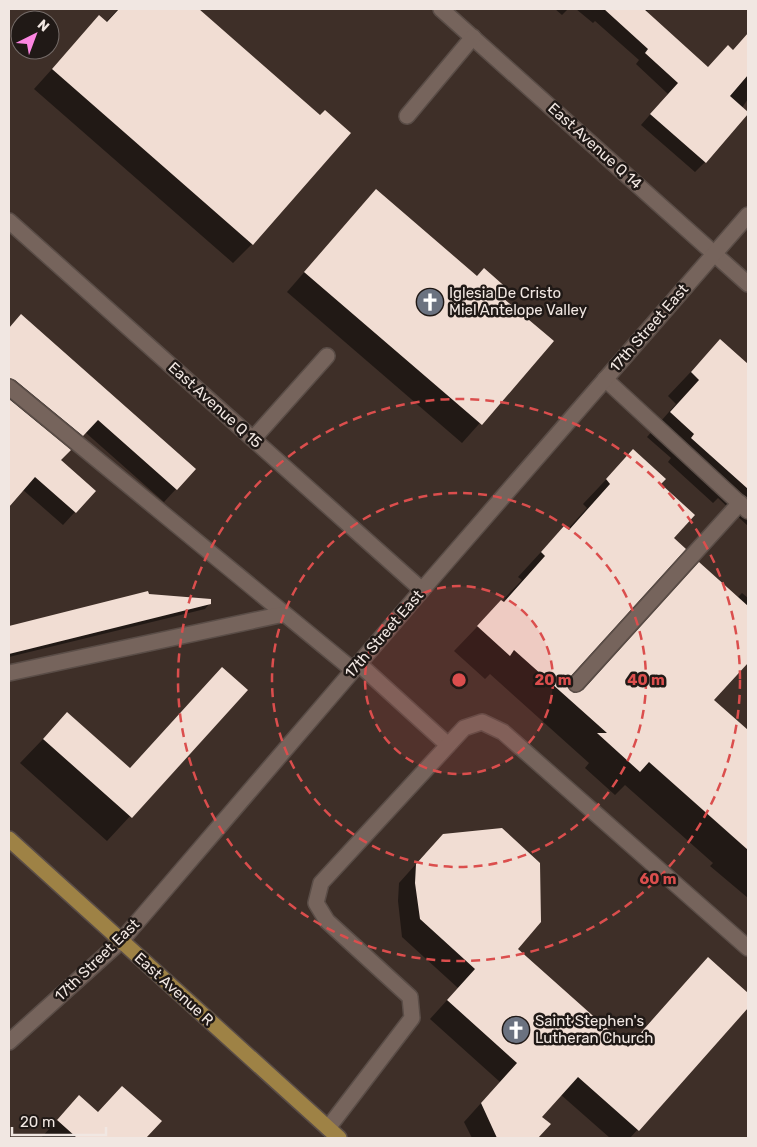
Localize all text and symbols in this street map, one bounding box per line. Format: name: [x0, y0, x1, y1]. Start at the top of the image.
north arrow: [10, 10, 60, 60]
text: N: [34, 16, 53, 35]
street label: East Avenue Q 14: [544, 99, 646, 193]
street label: 17th Street East: [606, 280, 692, 376]
place label: Iglesia De Cristo Miel Antelope Valley: [449, 284, 587, 319]
church icon: Iglesia De Cristo Miel Antelope Valley: [415, 287, 445, 317]
street label: East Avenue Q 15: [165, 358, 265, 452]
street label: 17th Street East: [341, 586, 427, 682]
centre of rings: [450, 671, 468, 689]
text: 20 m: [535, 671, 571, 689]
text: 40 m: [627, 671, 665, 689]
text: 60 m: [640, 870, 676, 888]
street label: 17th Street East: [51, 915, 143, 1005]
street label: East Avenue R: [131, 949, 217, 1029]
place label: Saint Stephen's Lutheran Church: [535, 1012, 653, 1047]
church icon: Saint Stephen's Lutheran Church: [501, 1015, 531, 1045]
scale bar: [12, 1104, 106, 1136]
text: 20 m: [20, 1113, 55, 1131]

